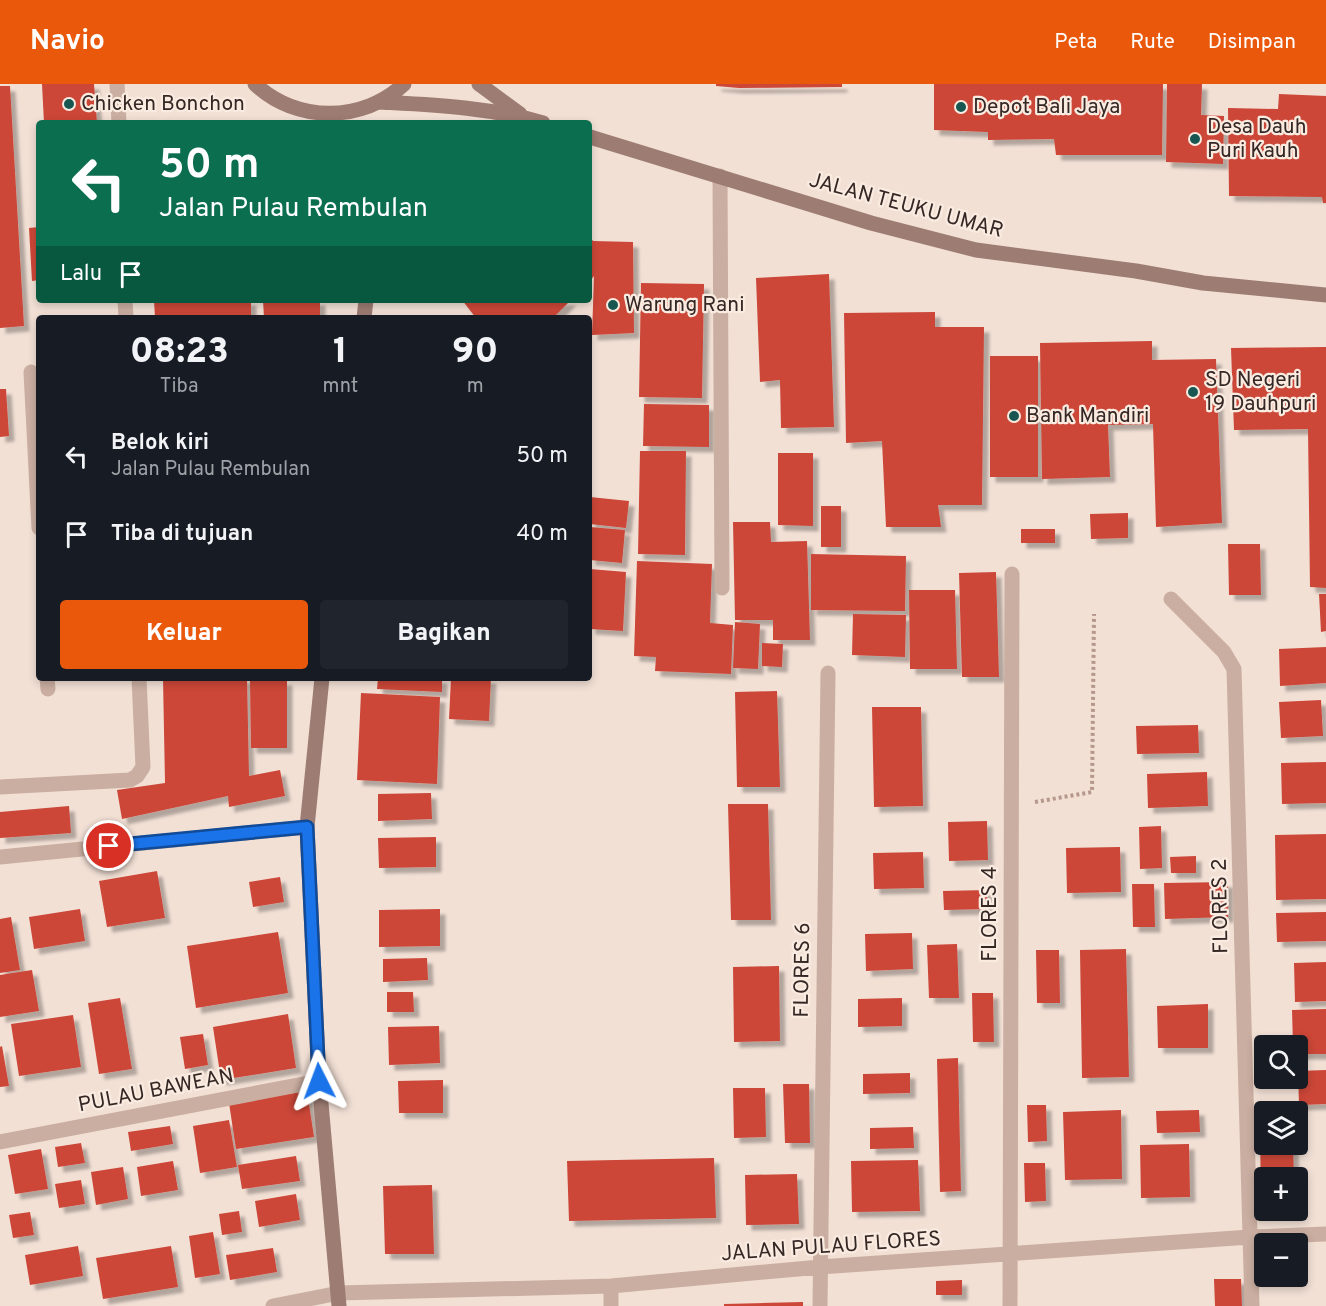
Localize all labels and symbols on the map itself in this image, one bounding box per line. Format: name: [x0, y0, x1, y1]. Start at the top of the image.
place label: Chicken Bonchon: [81, 91, 245, 118]
place label: Depot Bali Jaya: [973, 94, 1120, 121]
marker: Chicken Bonchon: [62, 97, 76, 111]
marker: Depot Bali Jaya: [954, 100, 968, 114]
place label: Desa Dauh Puri Kauh: [1207, 114, 1306, 165]
marker: Desa Dauh Puri Kauh: [1188, 132, 1202, 146]
street label: JALAN TEUKU UMAR: [806, 167, 1006, 245]
place label: Warung Rani: [625, 292, 745, 319]
marker: Warung Rani: [606, 298, 620, 312]
place label: SD Negeri 19 Dauhpuri: [1205, 367, 1316, 418]
marker: SD Negeri 19 Dauhpuri: [1186, 385, 1200, 399]
place label: Bank Mandiri: [1026, 403, 1149, 430]
marker: Bank Mandiri: [1007, 409, 1021, 423]
pin: [83, 820, 134, 871]
street label: FLORES 2: [1207, 858, 1235, 954]
street label: FLORES 4: [977, 866, 1004, 962]
street label: FLORES 6: [789, 922, 817, 1018]
position arrow: [287, 1049, 351, 1113]
street label: PULAU BAWEAN: [76, 1063, 236, 1119]
street label: JALAN PULAU FLORES: [720, 1226, 942, 1268]

